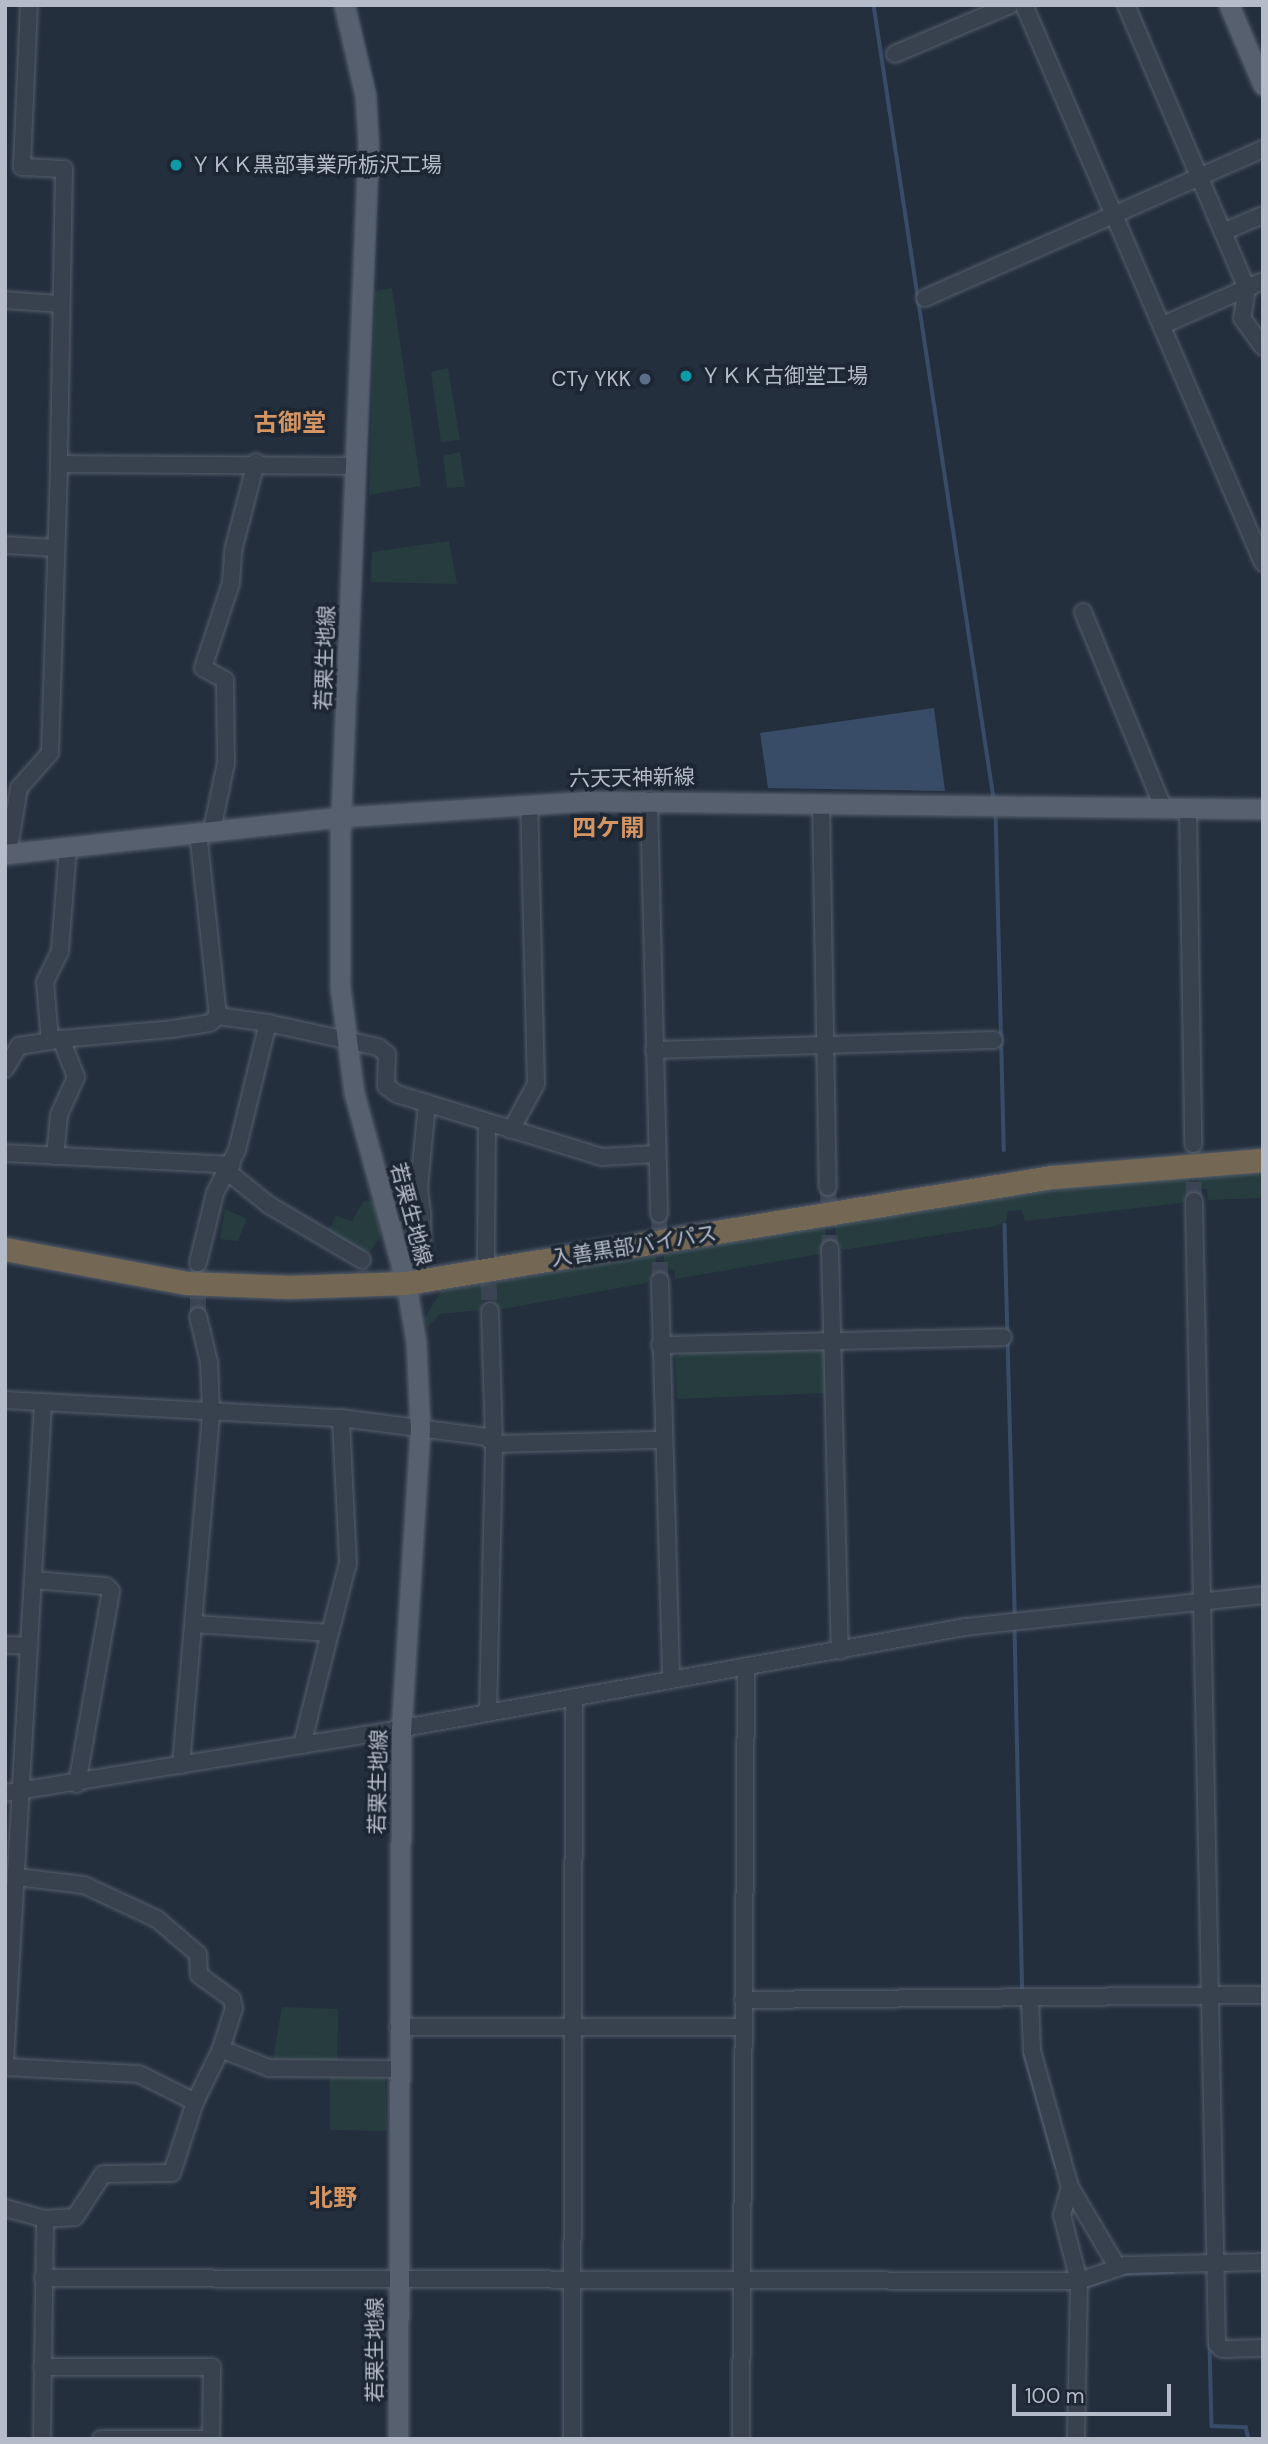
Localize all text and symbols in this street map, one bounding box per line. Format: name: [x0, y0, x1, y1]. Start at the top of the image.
place label: ＹＫＫ黒部事業所栃沢工場: [190, 152, 442, 178]
marker: ＹＫＫ黒部事業所栃沢工場: [168, 157, 184, 173]
place label: ＹＫＫ古御堂工場: [700, 363, 868, 389]
place label: CTy YKK: [552, 366, 631, 392]
marker: ＹＫＫ古御堂工場: [678, 368, 694, 384]
marker: CTy YKK: [637, 371, 653, 387]
district label: 古御堂: [254, 409, 326, 437]
street label: 若栗生地線: [311, 605, 339, 711]
street label: 六天天神新線: [569, 764, 695, 792]
district label: 四ケ開: [572, 814, 644, 842]
street label: 若栗生地線: [385, 1160, 437, 1268]
street label: 入善黒部バイパス: [549, 1220, 719, 1272]
street label: 若栗生地線: [364, 1729, 392, 1835]
district label: 北野: [309, 2184, 357, 2212]
street label: 若栗生地線: [362, 2298, 388, 2402]
scale bar: [1016, 2370, 1175, 2414]
text: 100 m: [1025, 2382, 1085, 2410]

